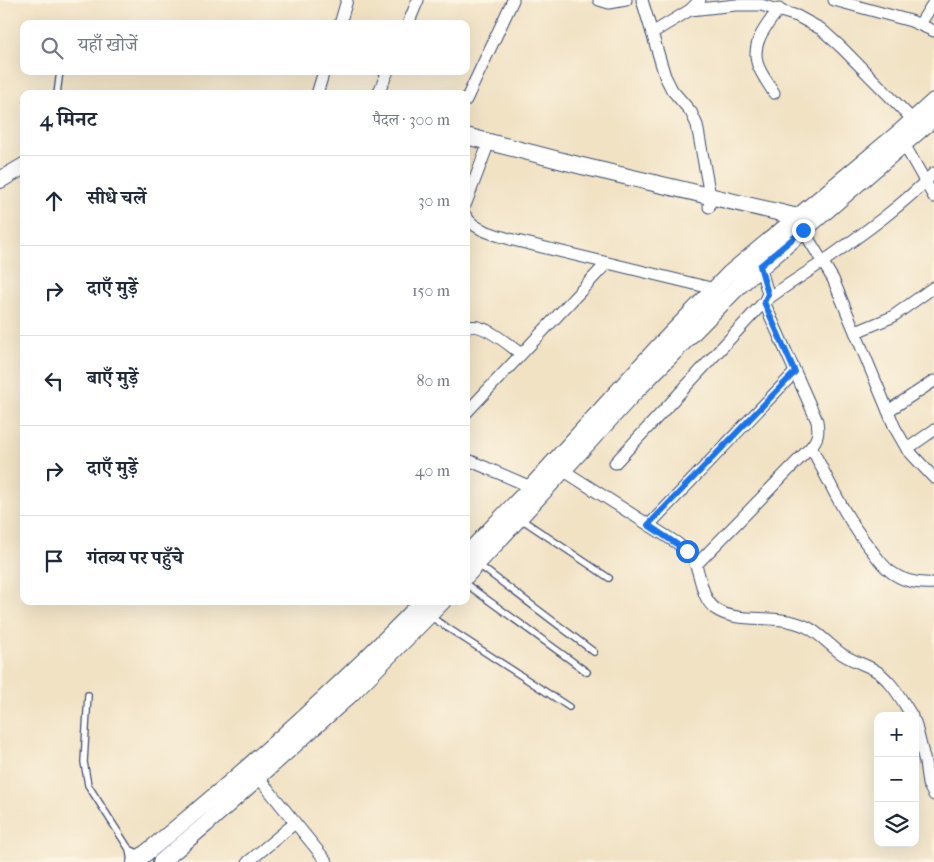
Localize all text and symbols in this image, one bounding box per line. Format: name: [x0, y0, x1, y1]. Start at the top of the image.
search box: [20, 20, 470, 75]
icon: search: [38, 34, 66, 62]
text: यहाँ खोजें: [78, 34, 138, 56]
text: 4 मिनट: [40, 107, 97, 131]
text: पैदल · 300 m: [373, 110, 450, 129]
icon: ahead: [40, 187, 68, 215]
text: सीधे चलें: [87, 187, 146, 209]
text: 30 m: [418, 191, 450, 210]
route end: [792, 219, 815, 242]
icon: right: [40, 277, 68, 305]
text: दाएँ मुड़ें: [87, 277, 138, 299]
text: 150 m: [412, 281, 450, 300]
icon: left: [40, 367, 68, 395]
text: बाएँ मुड़ें: [87, 367, 138, 389]
text: 80 m: [416, 371, 450, 390]
icon: right: [40, 457, 68, 485]
text: दाएँ मुड़ें: [87, 457, 138, 479]
text: 40 m: [415, 461, 450, 480]
route start: [676, 540, 699, 563]
icon: arrive: [40, 547, 68, 575]
text: गंतव्य पर पहुँचे: [87, 547, 183, 569]
map controls: [874, 712, 919, 847]
button: +: [874, 712, 919, 757]
button: −: [874, 757, 919, 802]
button: layers: [874, 802, 919, 847]

